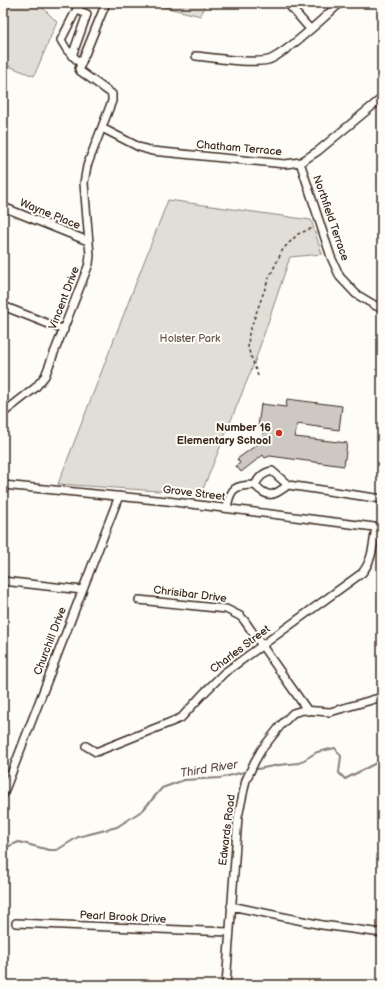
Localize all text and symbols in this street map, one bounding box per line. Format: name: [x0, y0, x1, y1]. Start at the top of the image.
street label: Chatham Terrace: [196, 138, 283, 158]
street label: Northfield Terrace: [310, 174, 352, 263]
street label: Wayne Place: [18, 196, 83, 232]
street label: Vincent Drive: [46, 264, 82, 331]
park label: Holster Park: [160, 332, 221, 345]
place label: Number 16 Elementary School: [177, 421, 271, 447]
marker: Number 16 Elementary School: [274, 428, 284, 438]
street label: Grove Street: [162, 483, 227, 503]
street label: Chrisibar Drive: [153, 583, 228, 605]
street label: Churchill Drive: [31, 605, 69, 677]
street label: Charles Street: [208, 622, 273, 676]
water label: Third River: [179, 757, 240, 781]
street label: Edwards Road: [216, 794, 238, 866]
street label: Pearl Brook Drive: [79, 908, 167, 926]

